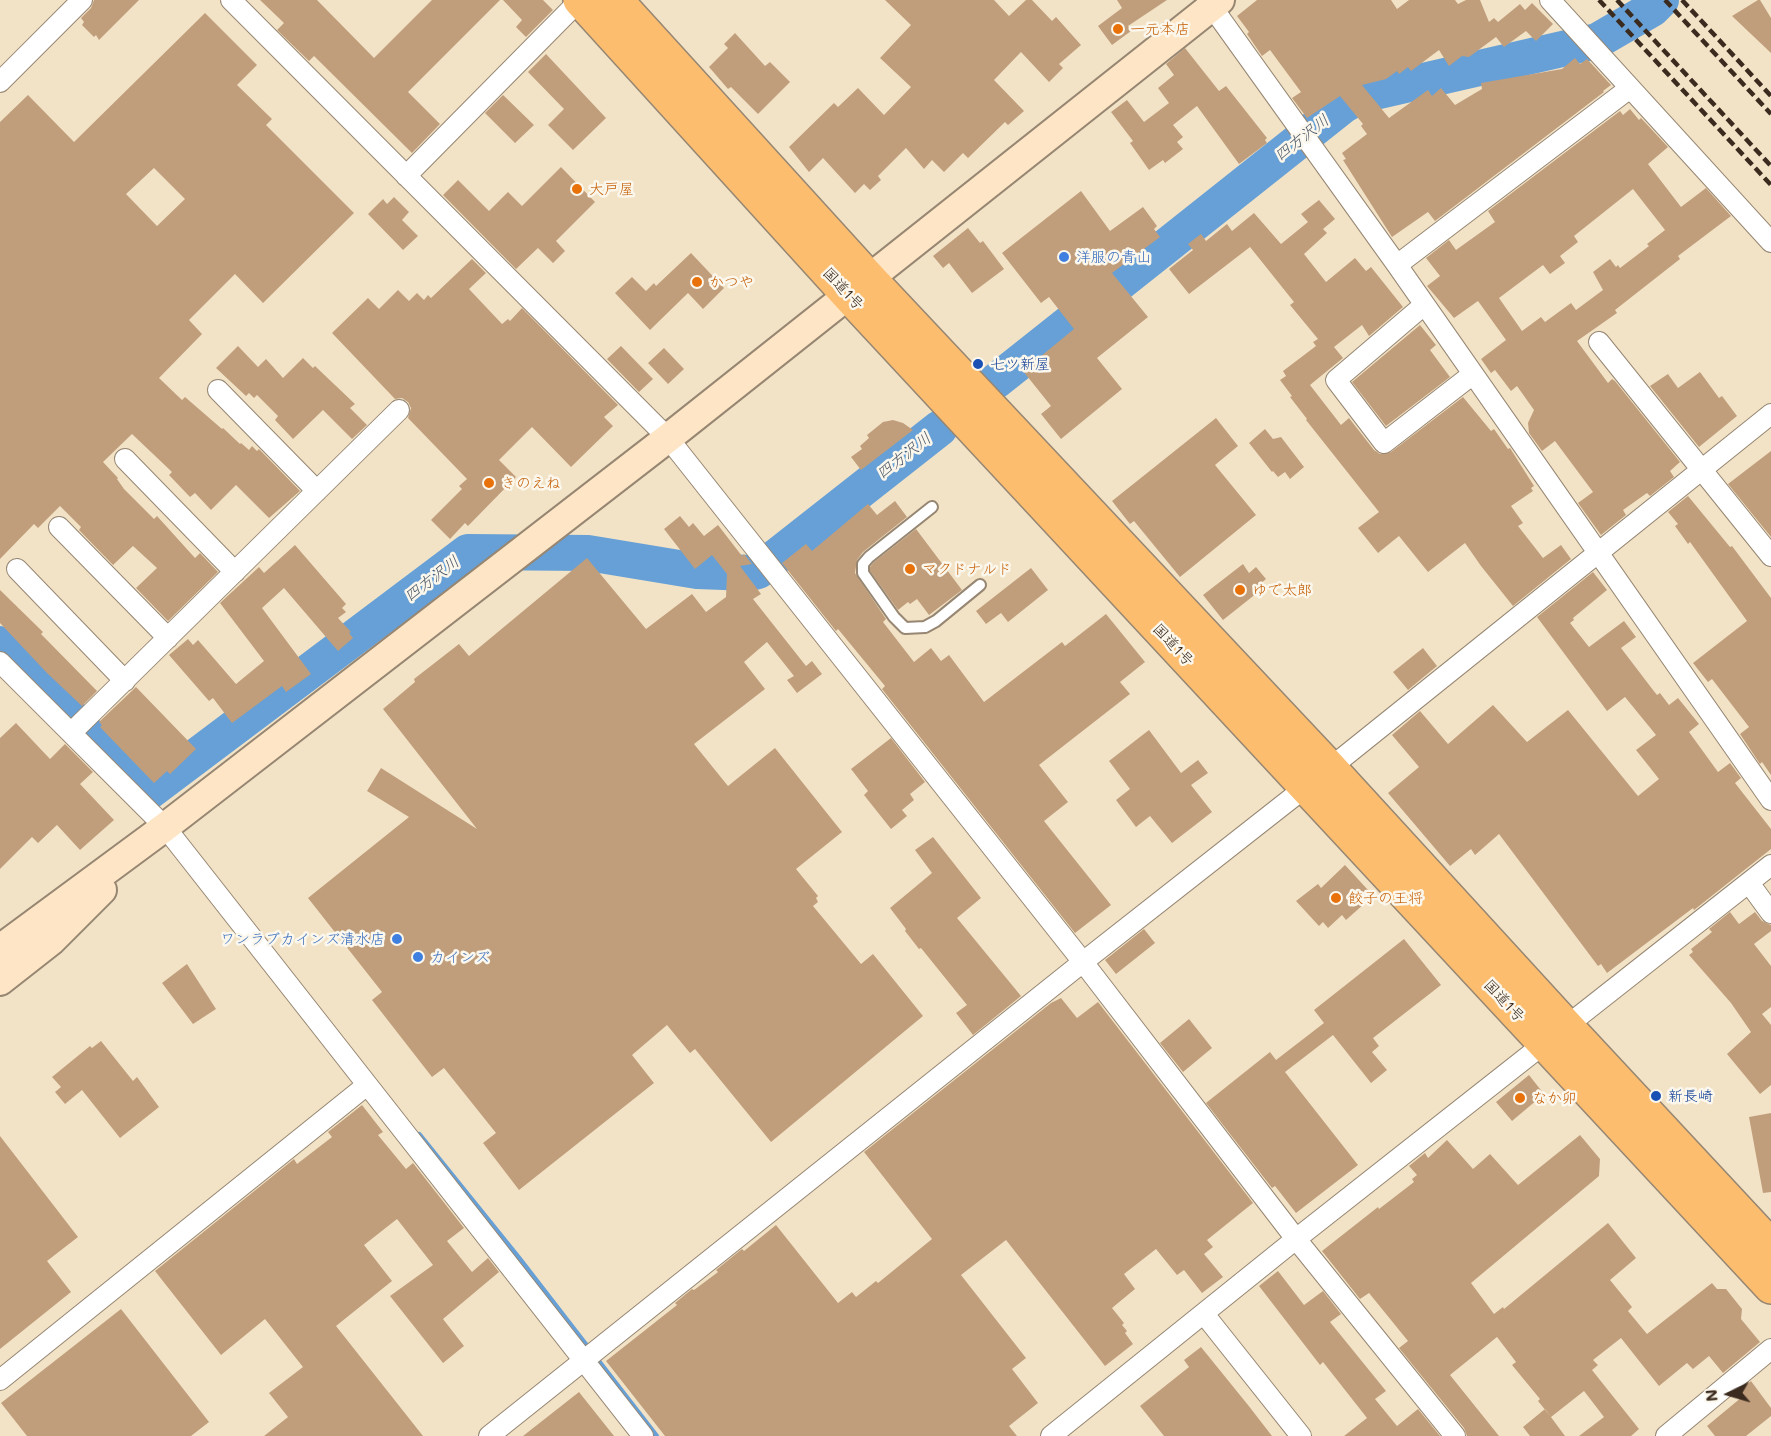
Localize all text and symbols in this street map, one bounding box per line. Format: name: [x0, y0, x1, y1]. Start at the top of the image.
place label: 一元本店: [1130, 20, 1190, 38]
marker: 一元本店: [1111, 22, 1125, 36]
water label: 四方沢川: [1271, 111, 1333, 165]
place label: 大戸屋: [589, 180, 634, 198]
marker: 大戸屋: [570, 182, 584, 196]
place label: 洋服の青山: [1076, 248, 1151, 266]
marker: 洋服の青山: [1057, 250, 1071, 264]
street label: 国道1号: [819, 264, 867, 314]
place label: かつや: [709, 273, 754, 291]
marker: かつや: [690, 275, 704, 289]
place label: 七ツ新屋: [990, 355, 1050, 373]
marker: 七ツ新屋: [971, 357, 985, 371]
water label: 四方沢川: [873, 429, 935, 483]
place label: きのえね: [501, 474, 561, 492]
marker: きのえね: [482, 476, 496, 490]
water label: 四方沢川: [401, 552, 463, 606]
place label: マクドナルド: [922, 560, 1012, 578]
marker: マクドナルド: [903, 562, 917, 576]
place label: ゆで太郎: [1252, 581, 1312, 599]
marker: ゆで太郎: [1233, 583, 1247, 597]
street label: 国道1号: [1149, 620, 1197, 670]
place label: 餃子の王将: [1348, 889, 1423, 907]
marker: 餃子の王将: [1329, 891, 1343, 905]
place label: ワンラブカインズ清水店: [220, 930, 385, 948]
marker: ワンラブカインズ清水店: [390, 932, 404, 946]
place label: カインズ: [430, 948, 490, 966]
marker: カインズ: [411, 950, 425, 964]
street label: 国道1号: [1480, 976, 1528, 1026]
place label: 新長崎: [1668, 1087, 1713, 1105]
place label: なか卯: [1532, 1089, 1577, 1107]
marker: 新長崎: [1649, 1089, 1663, 1103]
marker: なか卯: [1513, 1091, 1527, 1105]
north arrow: [1699, 1364, 1759, 1424]
text: N: [1700, 1389, 1722, 1403]

